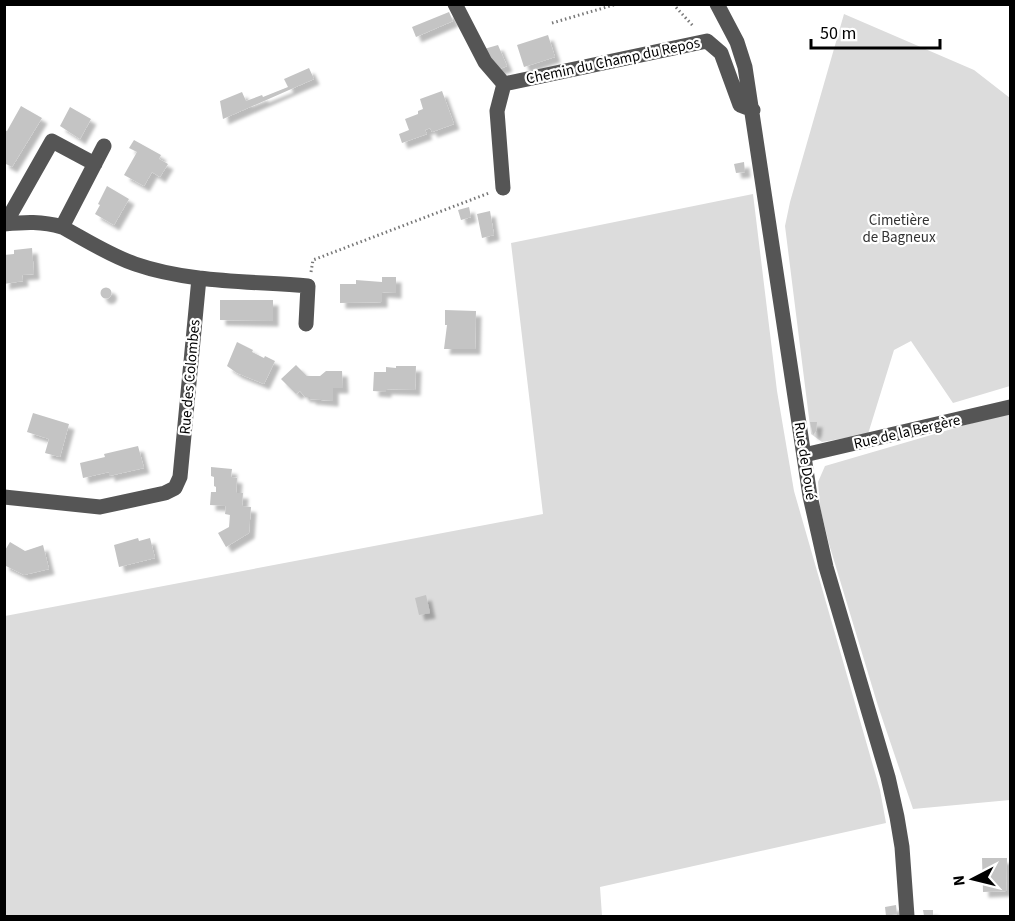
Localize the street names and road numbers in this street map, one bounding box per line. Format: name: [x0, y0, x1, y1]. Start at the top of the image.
street label: Chemin du Champ du Repos: [524, 32, 702, 90]
street label: Rue des Colombes: [175, 319, 205, 435]
street label: Rue de la Bergère: [852, 410, 962, 454]
street label: Rue de Doué: [788, 420, 822, 502]

